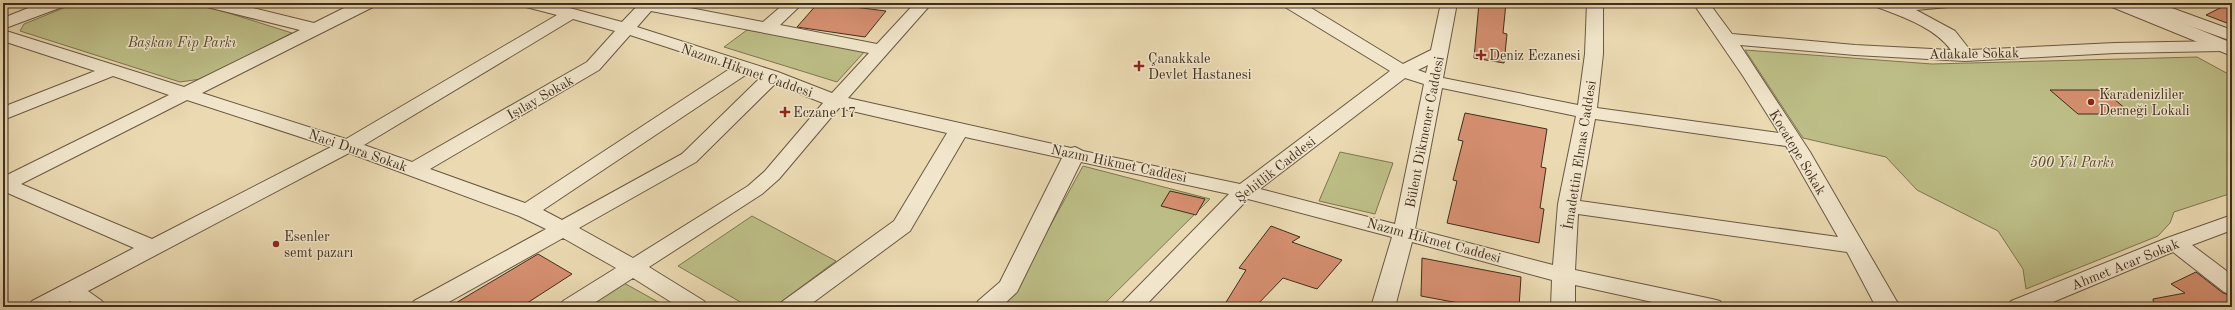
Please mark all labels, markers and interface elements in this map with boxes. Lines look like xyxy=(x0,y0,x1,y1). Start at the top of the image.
park label: Başkan Fip Parkı xyxy=(127,36,237,51)
street label: Nazım Hikmet Caddesi xyxy=(679,42,815,100)
street label: Adakale Sokak xyxy=(1929,46,2019,62)
place label: Deniz Eczanesi xyxy=(1489,49,1581,63)
marker: Deniz Eczanesi xyxy=(1476,50,1486,60)
place label: Çanakkale Devlet Hastanesi xyxy=(1148,52,1252,82)
street label: Bülent Dikmener Caddesi xyxy=(1403,55,1447,209)
marker: Çanakkale Devlet Hastanesi xyxy=(1133,60,1145,72)
street label: Işılay Sokak xyxy=(505,73,576,123)
street label: İmadettin Elmas Caddesi xyxy=(1558,79,1599,231)
place label: Karadenizliler Derneği Lokali xyxy=(2099,88,2190,118)
marker: Karadenizliler Derneği Lokali xyxy=(2086,97,2096,107)
place label: Eczane 17 xyxy=(793,106,856,120)
marker: Eczane 17 xyxy=(780,107,790,117)
street label: Kocatepe Sokak xyxy=(1766,108,1828,198)
street label: Naci Dura Sokak xyxy=(306,127,409,174)
street label: Şehitlik Caddesi xyxy=(1233,134,1318,205)
street label: Nazım Hikmet Caddesi xyxy=(1050,143,1188,185)
park label: 500 Yıl Parkı xyxy=(2030,155,2115,170)
street label: Nazım Hikmet Caddesi xyxy=(1365,216,1503,266)
place label: Esenler semt pazarı xyxy=(284,230,353,260)
street label: Ahmet Acar Sokak xyxy=(2069,237,2181,293)
marker: Esenler semt pazarı xyxy=(271,239,281,249)

